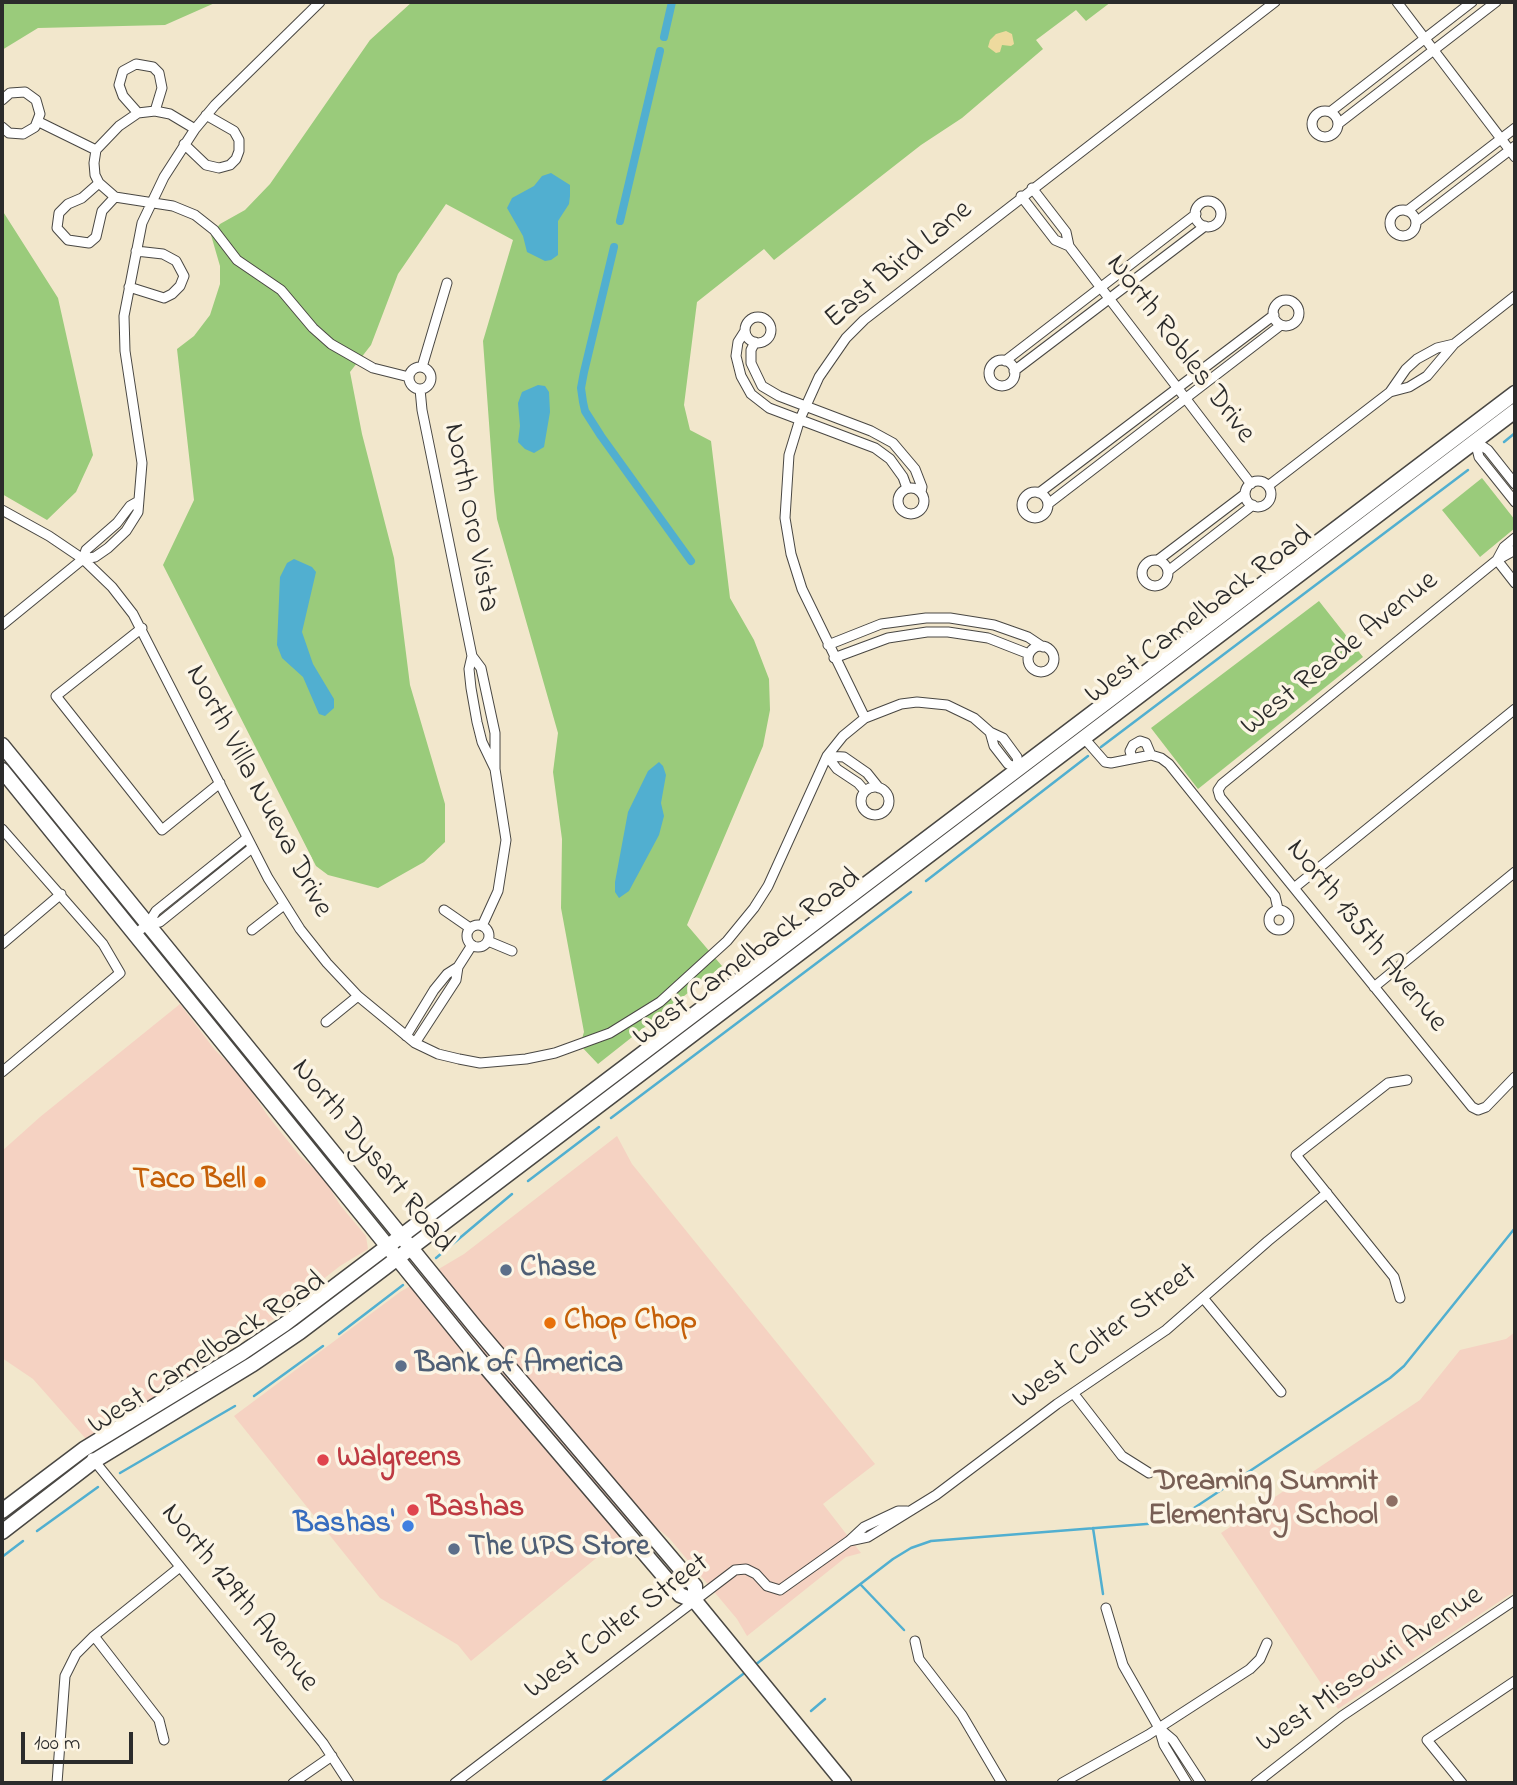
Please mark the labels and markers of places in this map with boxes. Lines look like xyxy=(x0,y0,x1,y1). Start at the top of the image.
place label: Taco Bell xyxy=(132,1164,246,1200)
marker: Taco Bell xyxy=(252,1174,268,1190)
place label: Chase xyxy=(520,1252,596,1288)
marker: Chase xyxy=(498,1262,514,1278)
place label: Chop Chop xyxy=(564,1305,697,1341)
marker: Chop Chop xyxy=(542,1315,558,1331)
place label: Bank of America xyxy=(415,1348,623,1384)
marker: Bank of America xyxy=(393,1358,409,1374)
place label: Walgreens xyxy=(337,1442,461,1478)
marker: Walgreens xyxy=(315,1452,331,1468)
place label: Dreaming Summit Elementary School xyxy=(1148,1466,1378,1536)
place label: Bashas xyxy=(427,1492,524,1528)
marker: Dreaming Summit Elementary School xyxy=(1384,1493,1400,1509)
marker: Bashas xyxy=(405,1502,421,1518)
place label: Bashas' xyxy=(294,1508,394,1544)
marker: Bashas' xyxy=(400,1518,416,1534)
place label: The UPS Store xyxy=(468,1531,649,1567)
marker: The UPS Store xyxy=(446,1541,462,1557)

